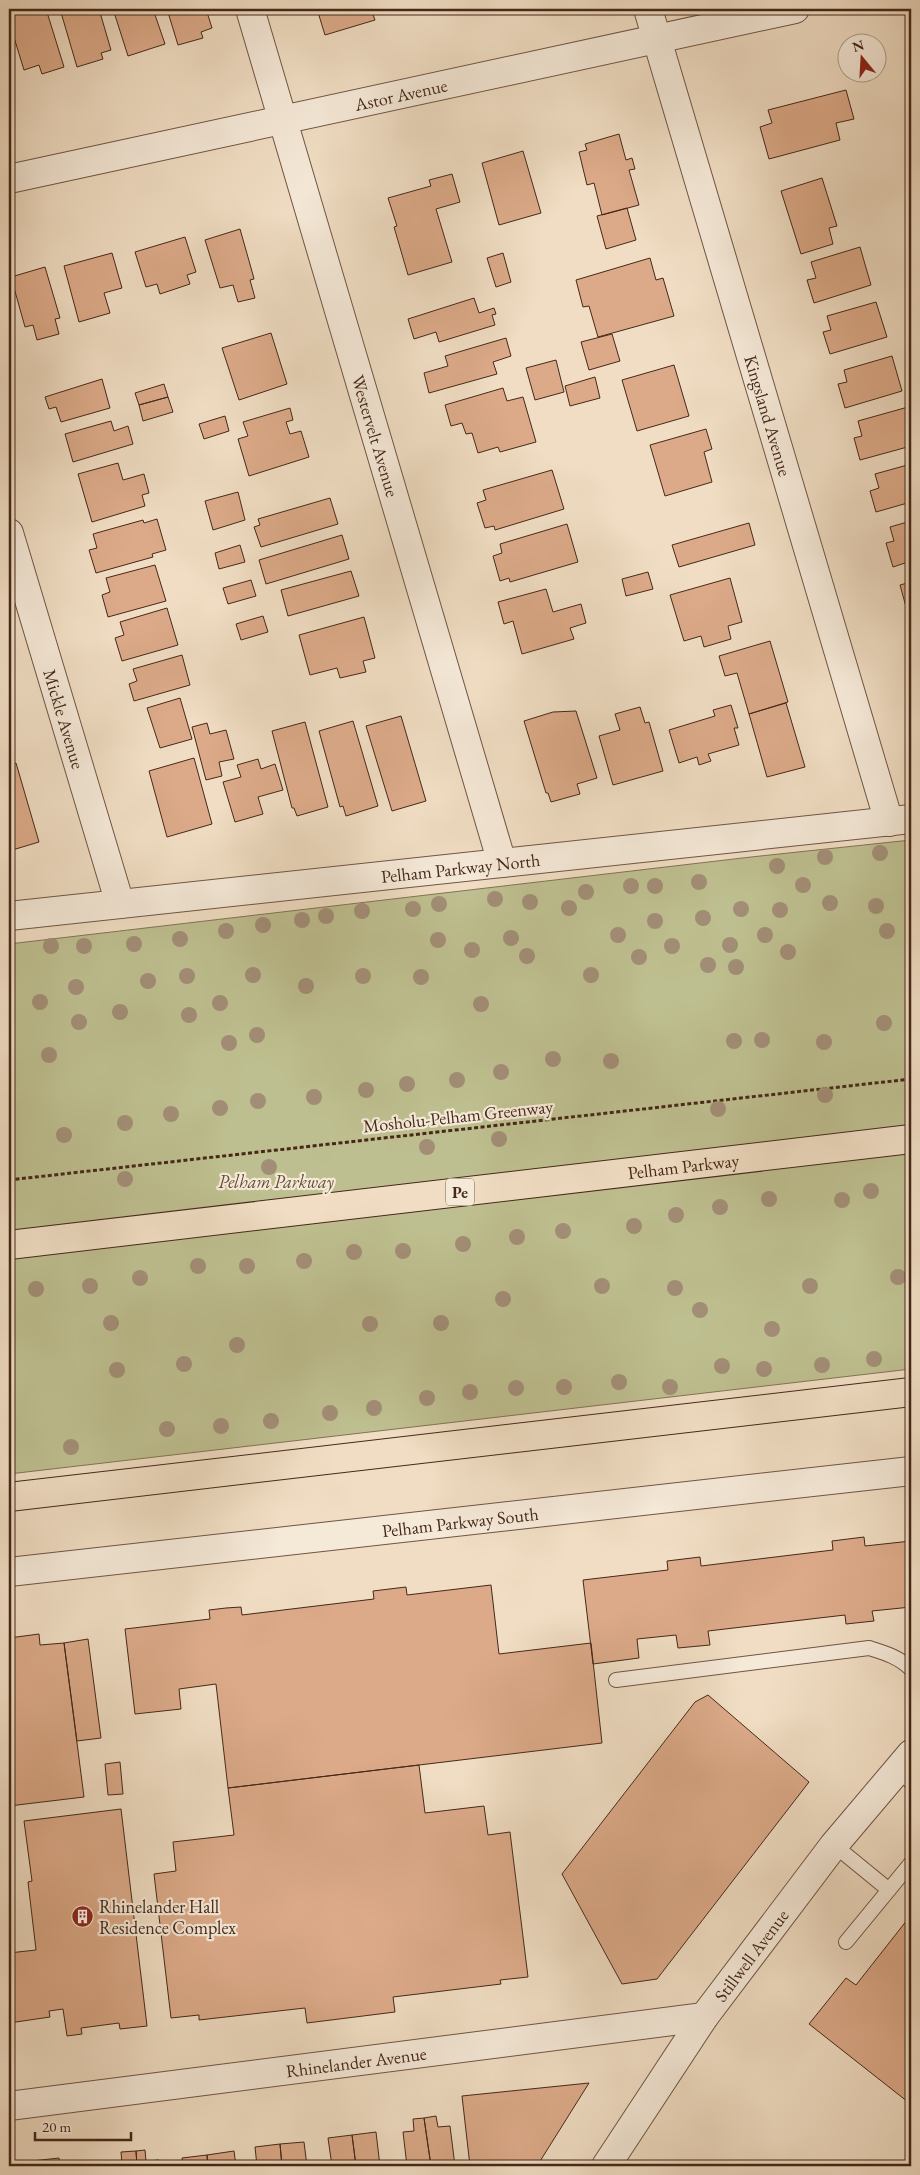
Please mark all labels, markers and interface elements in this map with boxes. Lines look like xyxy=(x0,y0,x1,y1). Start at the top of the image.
north arrow xyxy=(838,32,888,82)
text: N xyxy=(850,35,867,56)
street label: Astor Avenue xyxy=(351,73,449,116)
street label: Kingsland Avenue xyxy=(740,352,797,479)
street label: Westervelt Avenue xyxy=(347,372,405,500)
street label: Mickle Avenue xyxy=(39,666,90,772)
street label: Pelham Parkway North xyxy=(380,847,541,887)
street label: Mosholu-Pelham Greenway xyxy=(362,1095,554,1137)
street label: Pelham Parkway xyxy=(626,1148,741,1184)
park label: Pelham Parkway xyxy=(218,1170,335,1194)
road number: Pe xyxy=(446,1178,474,1206)
street label: Pelham Parkway South xyxy=(381,1501,540,1542)
place label: Rhinelander Hall Residence Complex xyxy=(99,1895,236,1939)
building icon: Rhinelander Hall Residence Complex xyxy=(71,1904,95,1928)
street label: Stillwell Avenue xyxy=(708,1904,793,2006)
street label: Rhinelander Avenue xyxy=(284,2041,428,2082)
scale bar xyxy=(35,2110,131,2142)
text: 20 m xyxy=(42,2117,71,2136)

